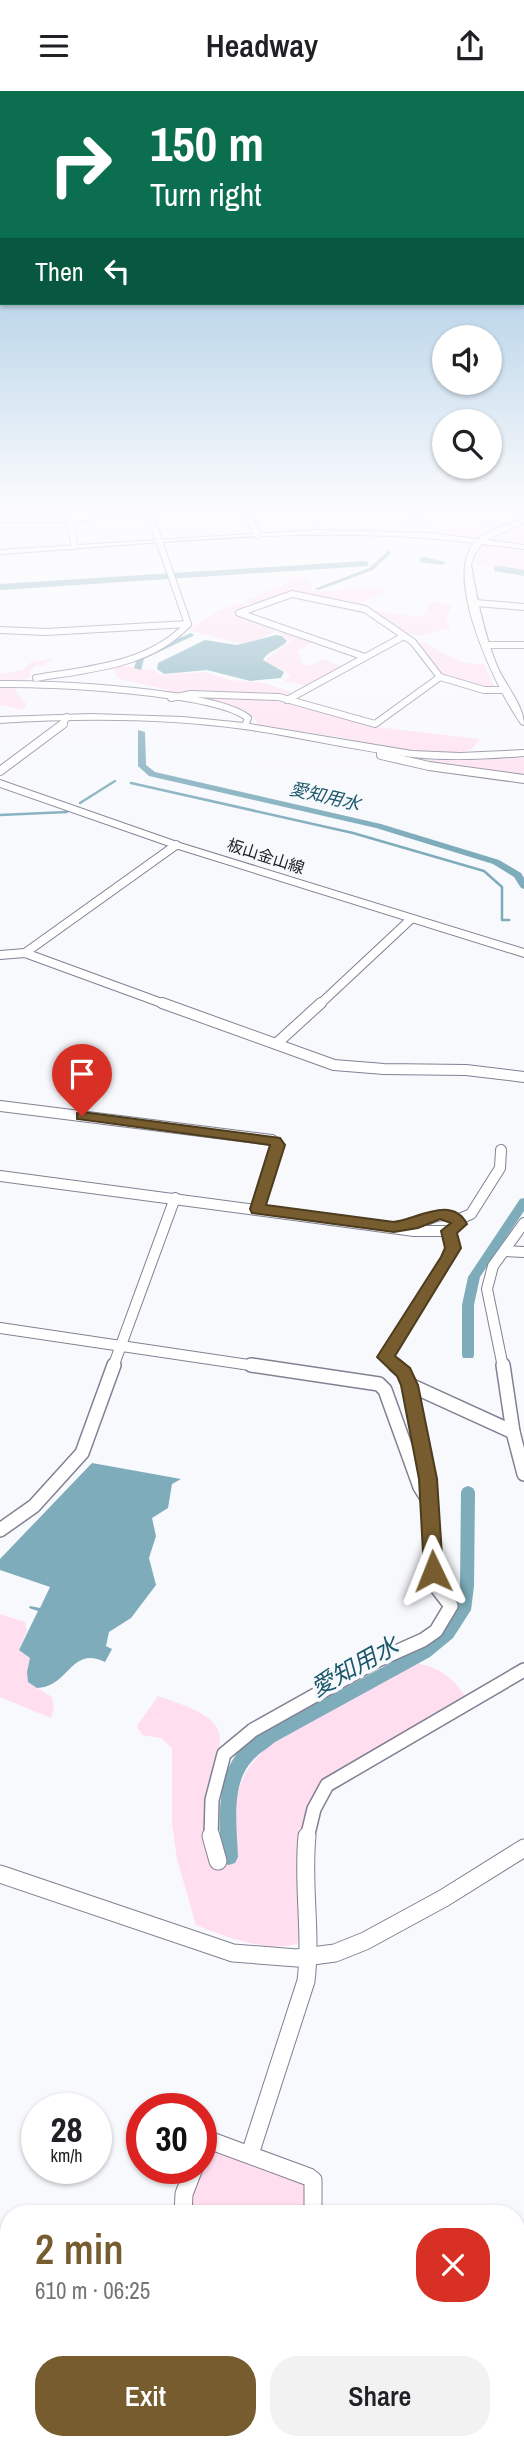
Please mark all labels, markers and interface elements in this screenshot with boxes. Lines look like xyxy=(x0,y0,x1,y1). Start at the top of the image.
text: Headway xyxy=(206,24,318,67)
icon: menu xyxy=(35,27,73,65)
icon: share xyxy=(451,27,489,65)
text: 150 m xyxy=(150,110,264,176)
icon: right xyxy=(35,119,126,210)
text: Turn right xyxy=(150,173,262,216)
icon: left xyxy=(98,252,136,290)
text: Then xyxy=(35,254,84,289)
map controls xyxy=(432,325,502,479)
button: sound xyxy=(432,325,502,395)
button: search xyxy=(432,409,502,479)
water label: 愛知用水 xyxy=(287,776,365,817)
street label: 板山金山線 xyxy=(225,833,307,879)
pin xyxy=(52,1044,112,1116)
icon: arrive xyxy=(63,1055,101,1093)
position arrow xyxy=(396,1534,470,1608)
water label: 愛知用水 xyxy=(304,1627,406,1703)
speed limit sign: 30 xyxy=(126,2093,217,2184)
text: 28 xyxy=(51,2106,82,2153)
text: km/h xyxy=(51,2143,83,2168)
text: 2 min xyxy=(35,2221,124,2277)
button: close xyxy=(416,2228,490,2302)
text: 610 m · 06:25 xyxy=(35,2275,150,2306)
button: Exit xyxy=(35,2356,256,2436)
button: Share xyxy=(270,2356,490,2436)

